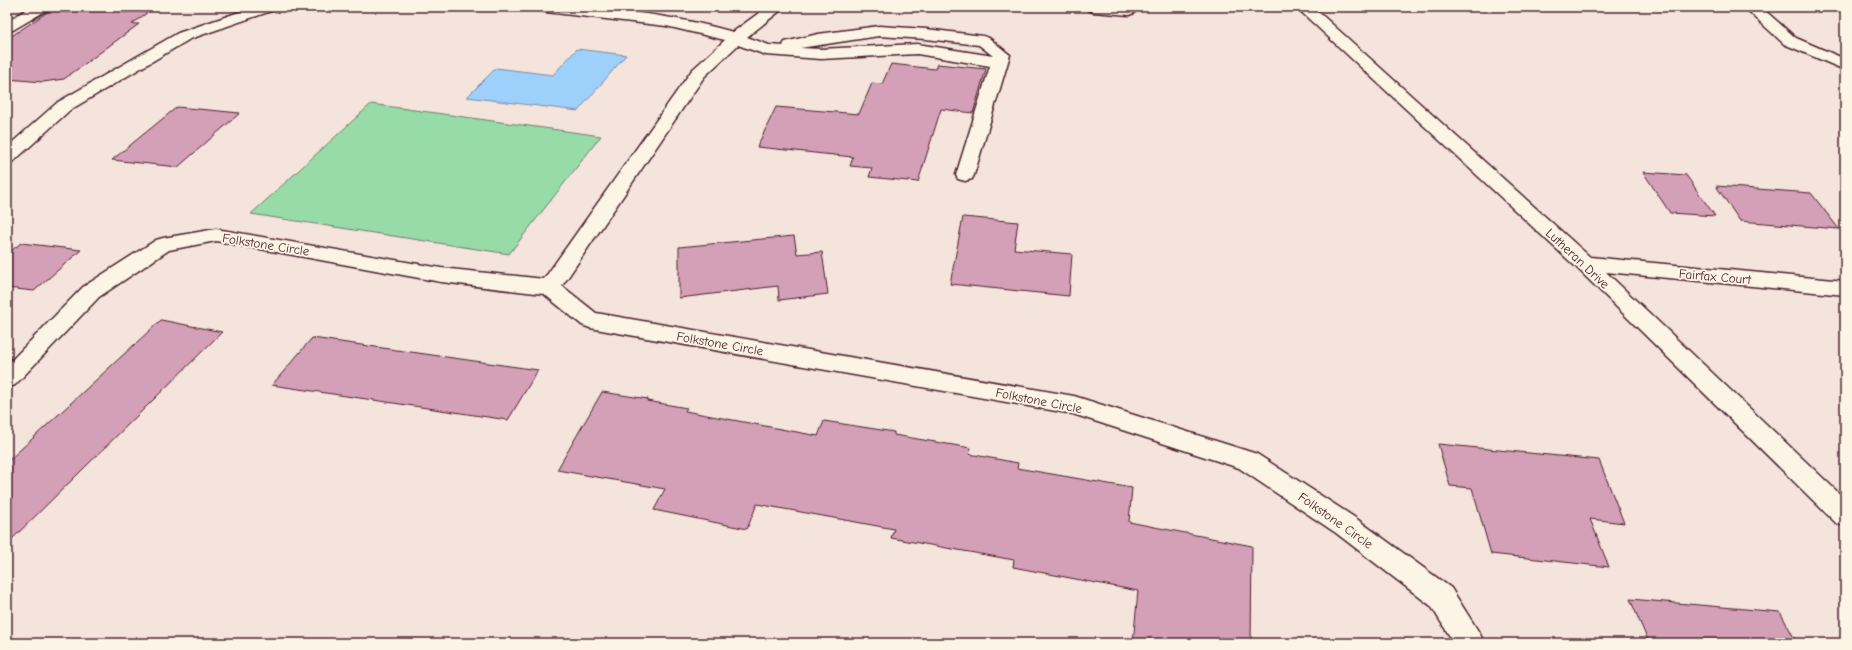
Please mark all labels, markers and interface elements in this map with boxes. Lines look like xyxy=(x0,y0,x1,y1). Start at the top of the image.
street label: Lutheran Drive xyxy=(1543,225,1613,292)
street label: Folkstone Circle xyxy=(221,230,311,259)
street label: Fairfax Court xyxy=(1678,266,1753,287)
street label: Folkstone Circle xyxy=(675,328,765,359)
street label: Folkstone Circle xyxy=(994,385,1084,416)
street label: Folkstone Circle xyxy=(1295,489,1376,552)

